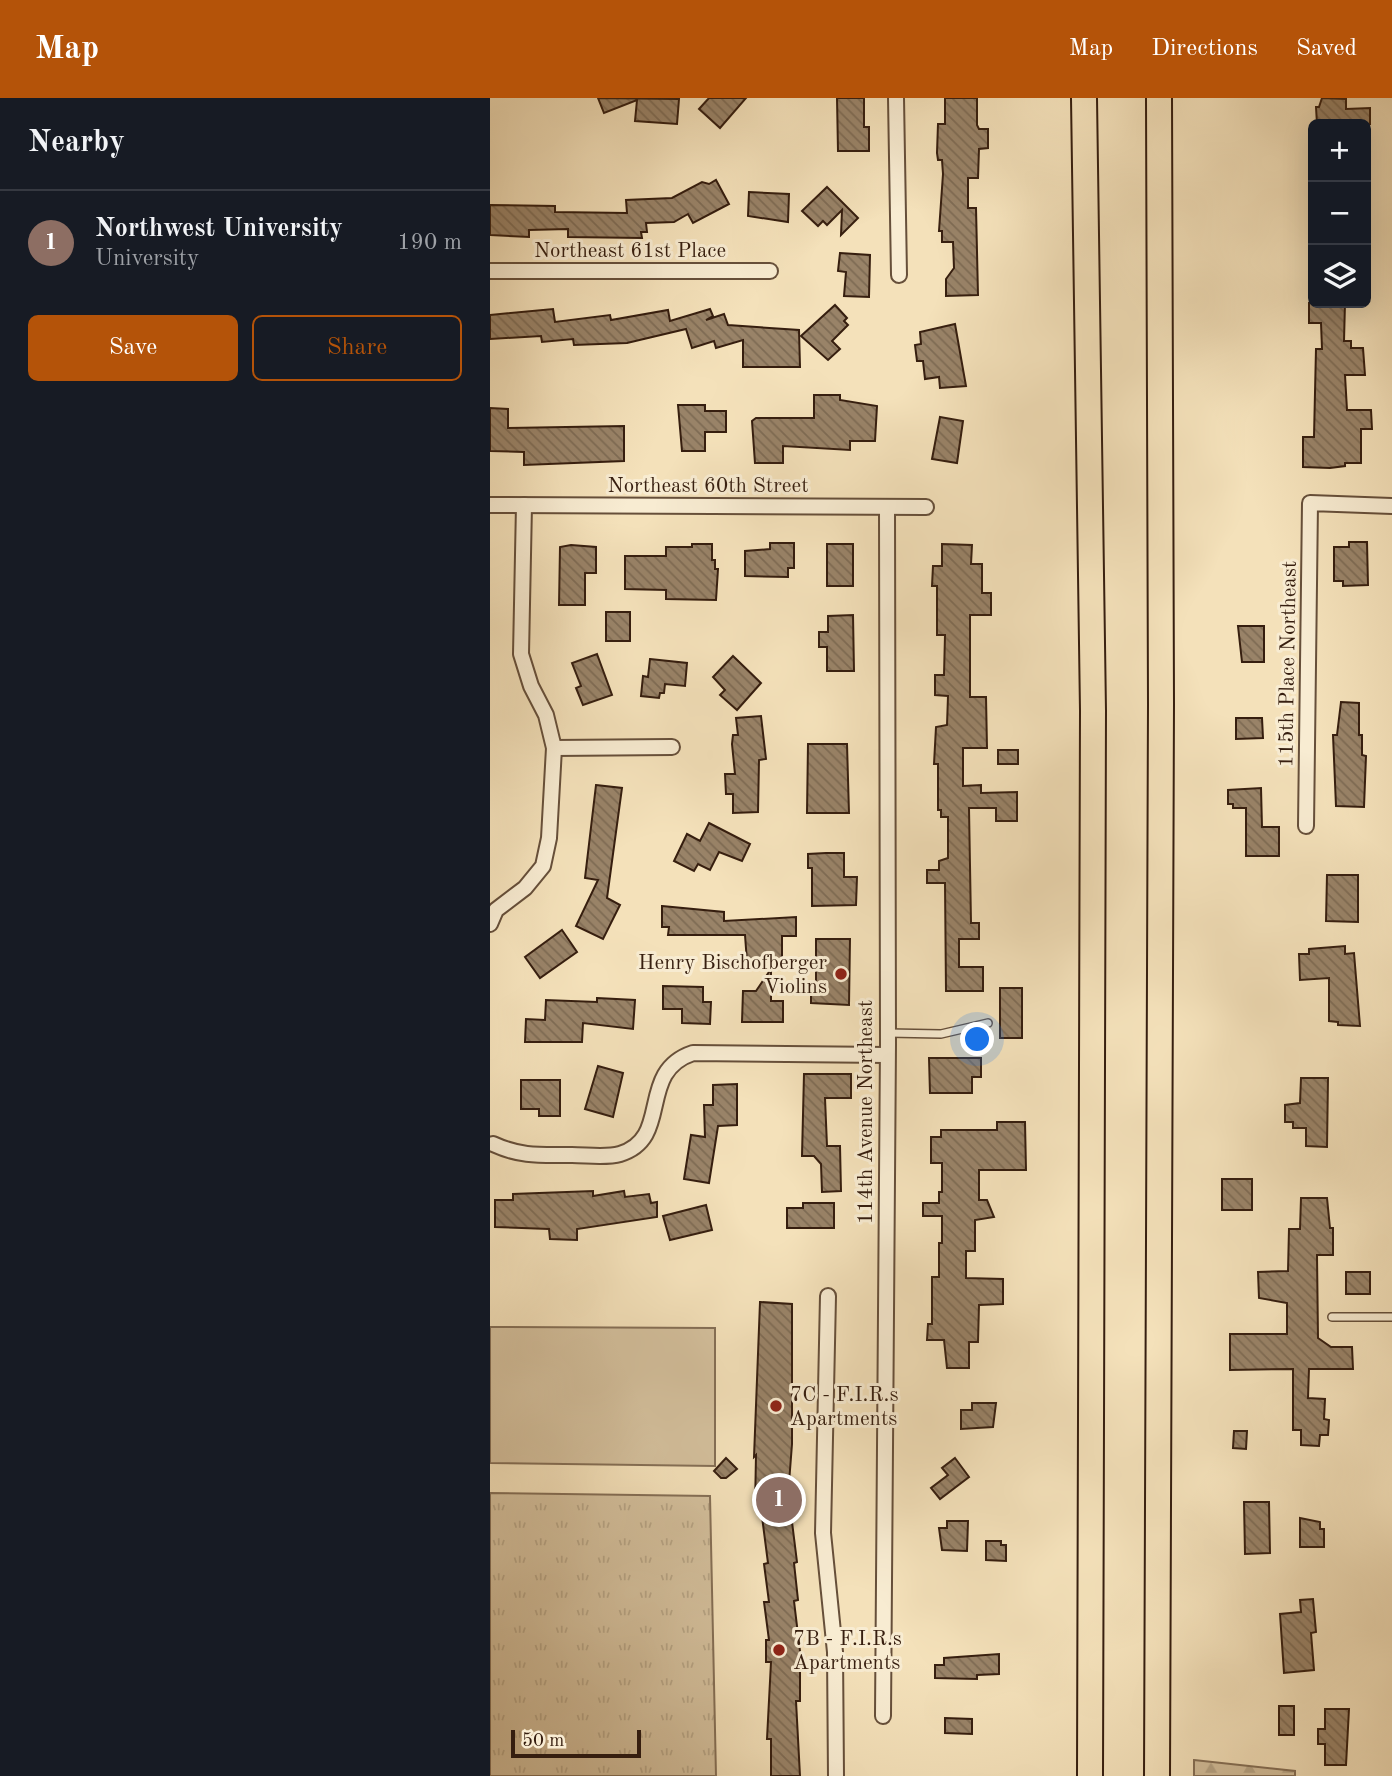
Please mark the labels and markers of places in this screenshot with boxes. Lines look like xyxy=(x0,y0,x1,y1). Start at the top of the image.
place label: Henry Bischofberger Violins xyxy=(638,953,827,998)
marker: Henry Bischofberger Violins xyxy=(833,966,849,982)
place label: 7C - F.I.R.s Apartments xyxy=(790,1385,899,1430)
marker: 7C - F.I.R.s Apartments xyxy=(768,1398,784,1414)
pin: 1 xyxy=(756,1474,802,1526)
place label: 7B - F.I.R.s Apartments xyxy=(793,1629,902,1674)
marker: 7B - F.I.R.s Apartments xyxy=(771,1642,787,1658)

